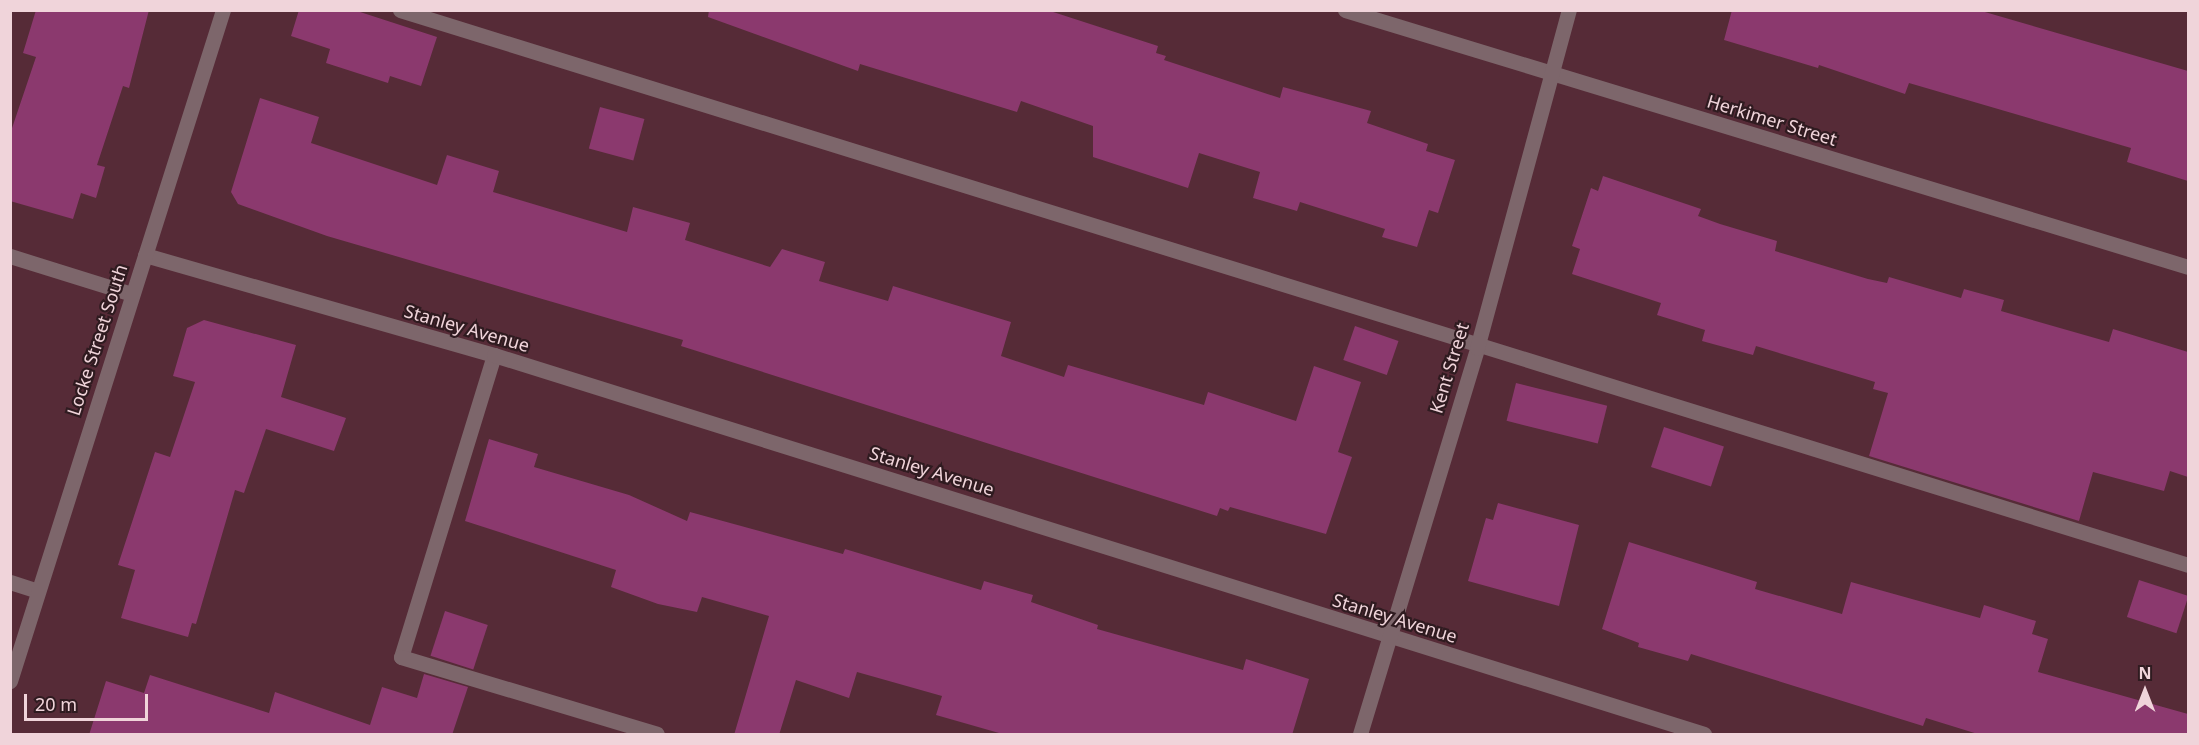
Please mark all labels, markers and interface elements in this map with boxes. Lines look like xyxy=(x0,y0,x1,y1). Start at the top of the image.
street label: Herkimer Street xyxy=(1705,90,1839,150)
street label: Locke Street South xyxy=(62,262,132,418)
street label: Stanley Avenue xyxy=(402,300,532,356)
street label: Kent Street xyxy=(1425,320,1473,416)
street label: Stanley Avenue xyxy=(867,442,997,500)
street label: Stanley Avenue xyxy=(1330,589,1460,647)
north arrow xyxy=(2115,661,2175,721)
text: N xyxy=(2138,662,2152,684)
scale bar xyxy=(27,682,152,720)
text: 20 m xyxy=(35,692,77,716)

